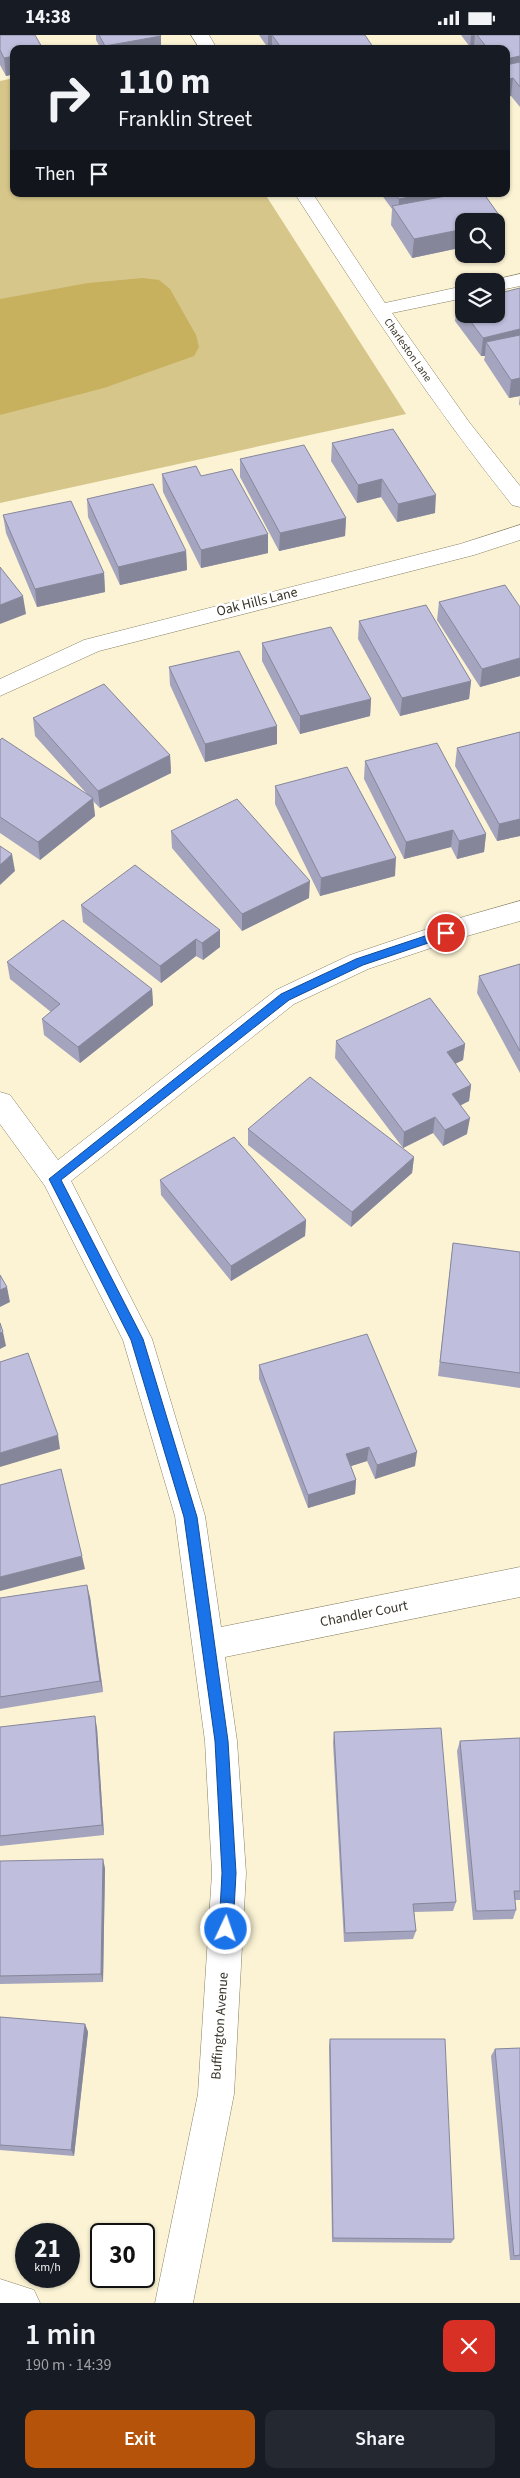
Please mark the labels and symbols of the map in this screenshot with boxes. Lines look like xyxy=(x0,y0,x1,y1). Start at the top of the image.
street label: Charleston Lane xyxy=(381,315,436,385)
street label: Oak Hills Lane xyxy=(214,582,300,622)
pin xyxy=(425,912,467,954)
street label: Chandler Court xyxy=(318,1596,410,1632)
position arrow xyxy=(199,1902,251,1954)
street label: Buffington Avenue xyxy=(206,1971,234,2080)
speed limit sign: 30 xyxy=(90,2223,155,2288)

